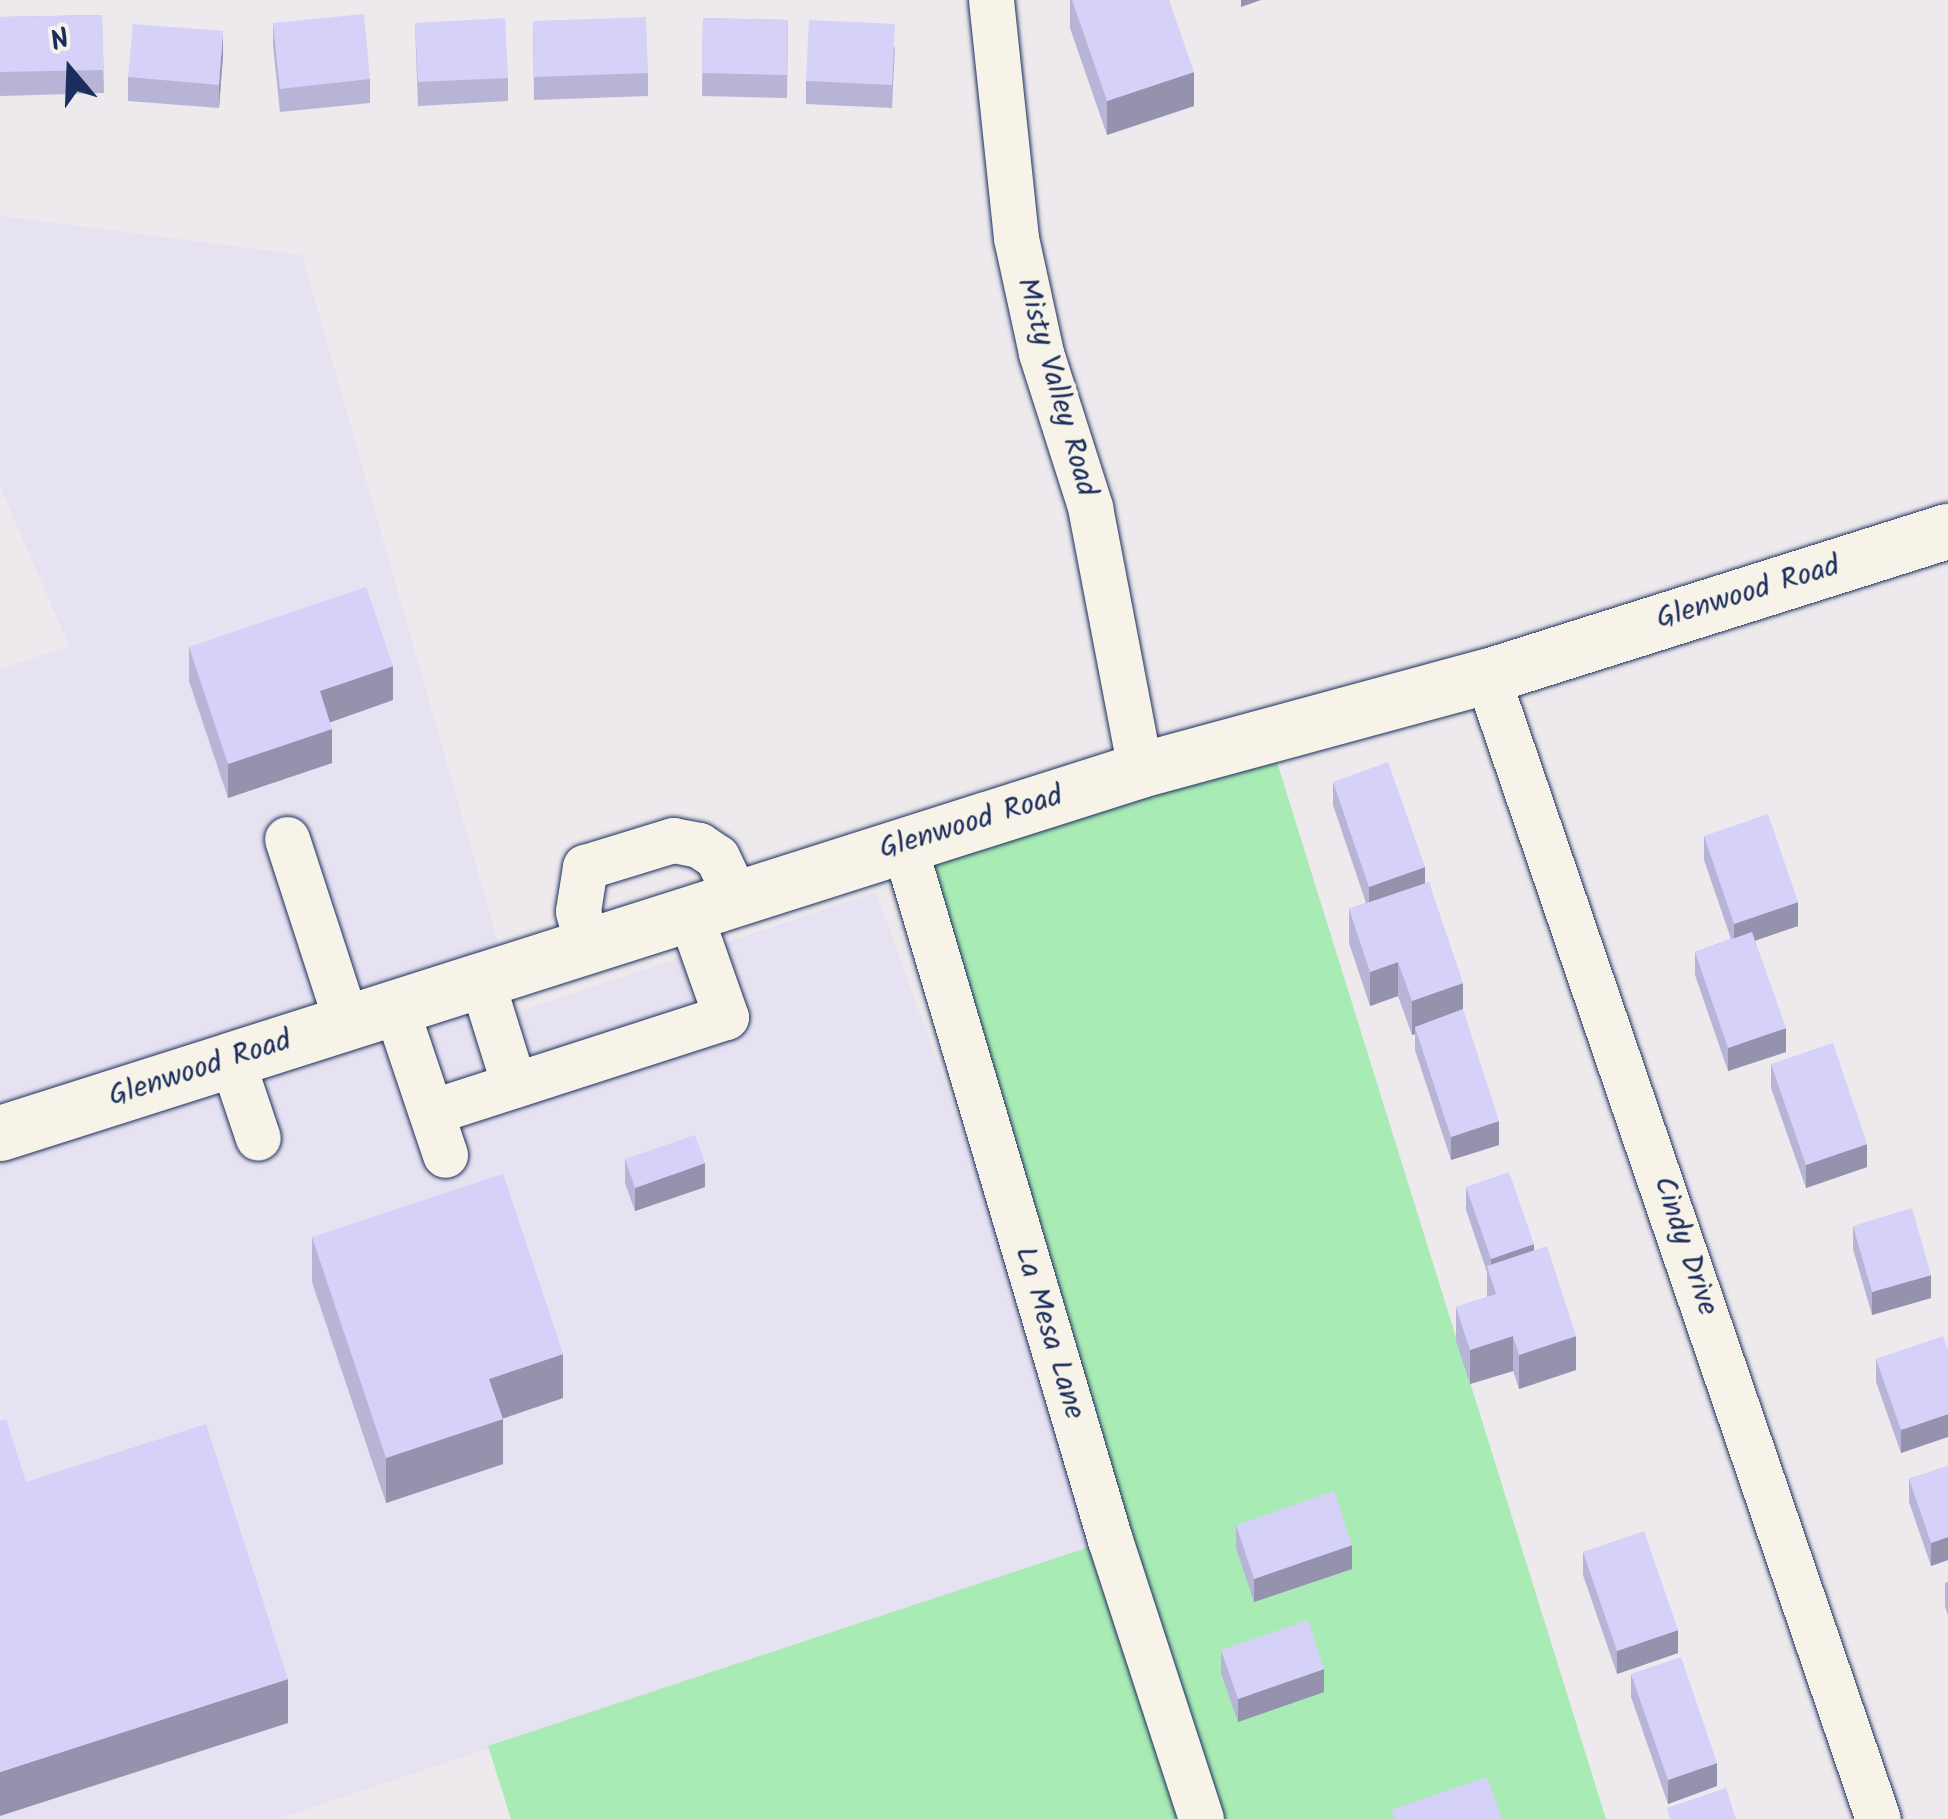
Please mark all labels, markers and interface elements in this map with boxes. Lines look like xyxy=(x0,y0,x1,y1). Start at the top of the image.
text: N xyxy=(44,17,76,65)
north arrow xyxy=(20,20,120,120)
street label: Misty Valley Road xyxy=(1008,274,1104,500)
street label: Glenwood Road xyxy=(1652,548,1844,638)
street label: Glenwood Road xyxy=(875,778,1067,868)
street label: Glenwood Road xyxy=(104,1023,296,1115)
street label: Cindy Drive xyxy=(1644,1172,1726,1320)
street label: La Mesa Lane xyxy=(1006,1242,1092,1424)

